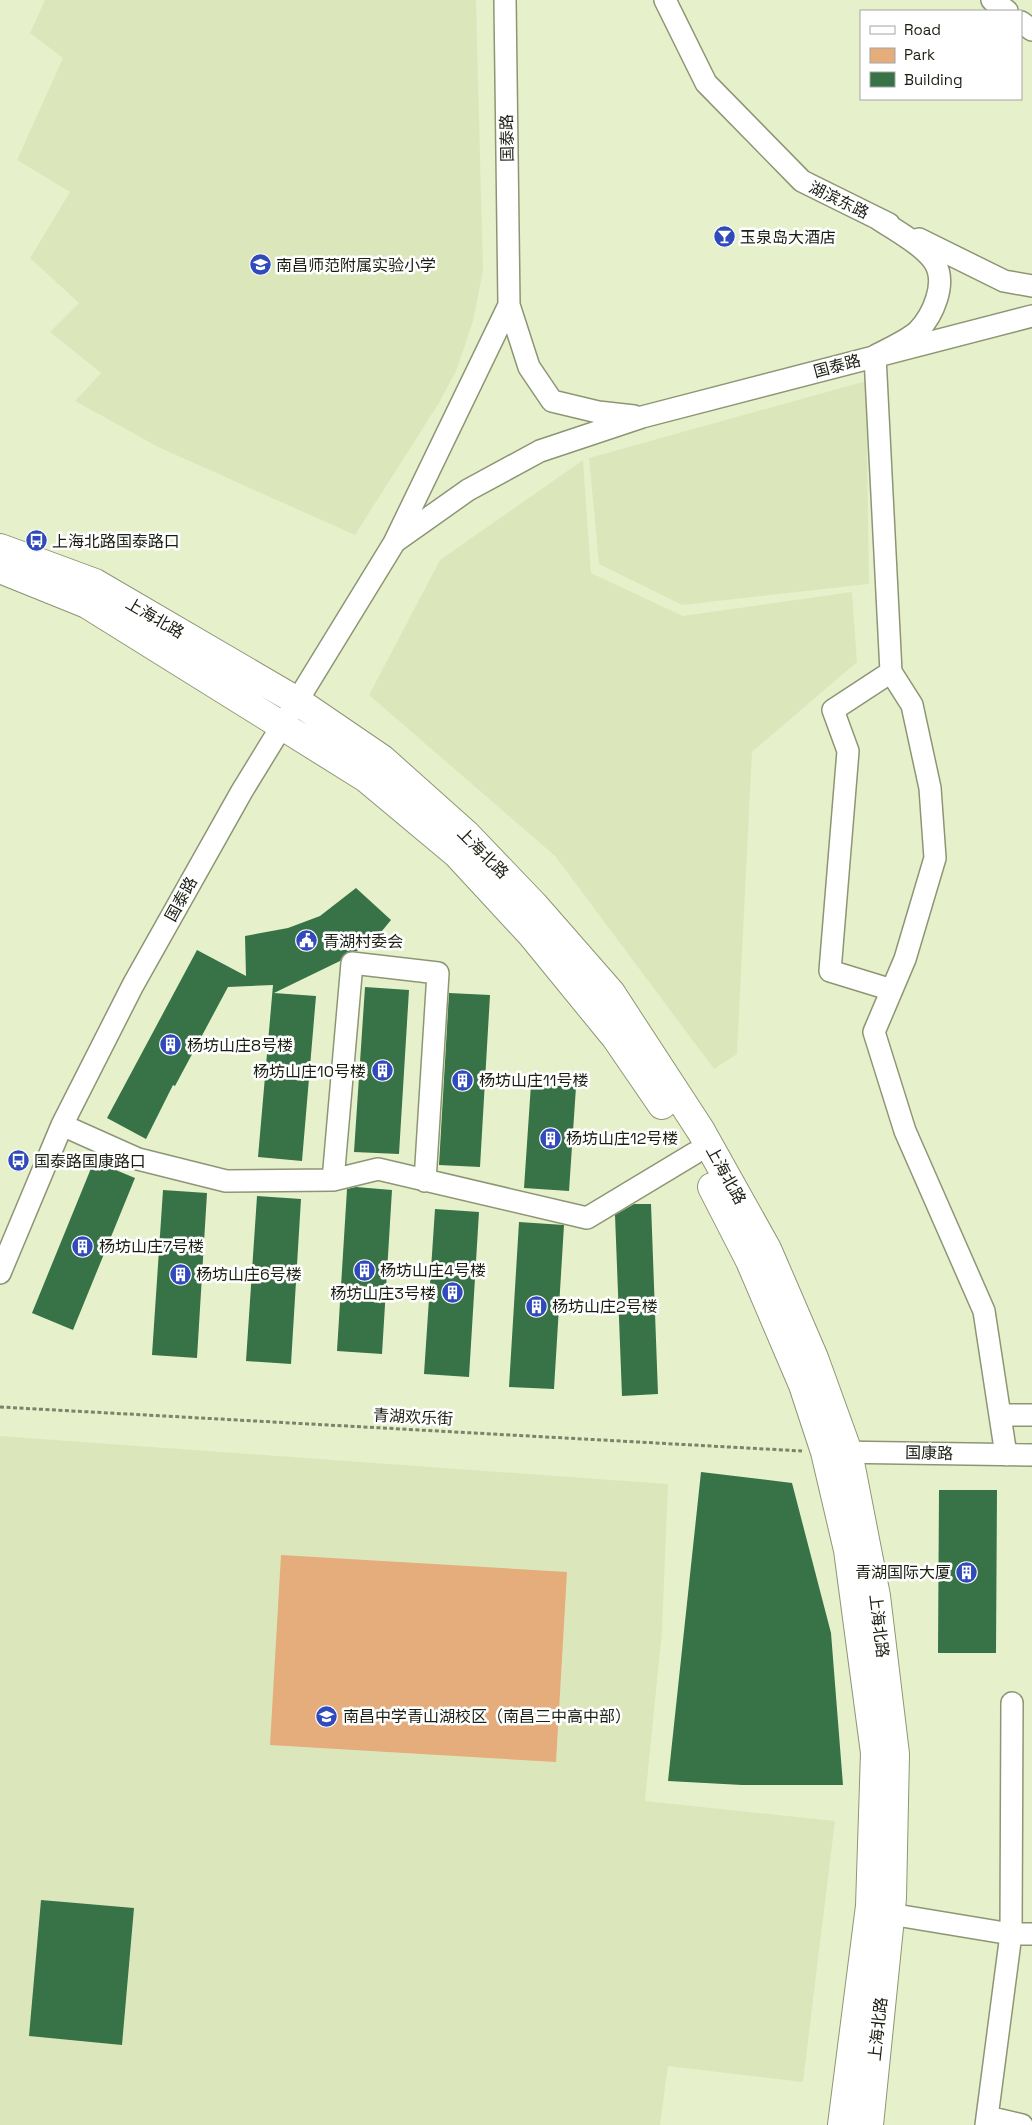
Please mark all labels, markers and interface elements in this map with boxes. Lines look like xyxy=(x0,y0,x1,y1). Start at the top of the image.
legend xyxy=(860,10,1022,100)
text: Road xyxy=(904,20,941,39)
text: Park xyxy=(904,45,935,64)
text: Building xyxy=(904,70,963,89)
street label: 国泰路 xyxy=(496,114,518,162)
street label: 湖滨东路 xyxy=(806,177,872,223)
bar icon: 玉泉岛大酒店 xyxy=(712,225,736,249)
place label: 玉泉岛大酒店 xyxy=(740,227,836,248)
school or university icon: 南昌师范附属实验小学 xyxy=(248,253,272,277)
place label: 南昌师范附属实验小学 xyxy=(276,255,436,276)
street label: 国泰路 xyxy=(811,350,863,382)
bus stop icon: 上海北路国泰路口 xyxy=(24,529,48,553)
place label: 上海北路国泰路口 xyxy=(52,531,180,552)
street label: 上海北路 xyxy=(122,593,188,643)
street label: 上海北路 xyxy=(453,823,513,883)
street label: 国泰路 xyxy=(160,873,202,925)
public building icon: 青湖村委会 xyxy=(295,929,319,953)
place label: 青湖村委会 xyxy=(323,931,403,952)
building icon: 杨坊山庄8号楼 xyxy=(159,1033,183,1057)
place label: 杨坊山庄8号楼 xyxy=(187,1035,293,1056)
building icon: 杨坊山庄10号楼 xyxy=(370,1059,394,1083)
place label: 杨坊山庄10号楼 xyxy=(253,1061,366,1082)
building icon: 杨坊山庄11号楼 xyxy=(451,1068,475,1092)
place label: 杨坊山庄11号楼 xyxy=(479,1070,588,1091)
building icon: 杨坊山庄12号楼 xyxy=(538,1126,562,1150)
place label: 杨坊山庄12号楼 xyxy=(566,1128,678,1149)
street label: 上海北路 xyxy=(701,1142,751,1208)
bus stop icon: 国泰路国康路口 xyxy=(6,1149,30,1173)
place label: 国泰路国康路口 xyxy=(34,1151,146,1172)
building icon: 杨坊山庄7号楼 xyxy=(71,1234,95,1258)
place label: 杨坊山庄7号楼 xyxy=(99,1236,204,1257)
building icon: 杨坊山庄4号楼 xyxy=(352,1258,376,1282)
place label: 杨坊山庄4号楼 xyxy=(380,1260,486,1281)
building icon: 杨坊山庄6号楼 xyxy=(168,1262,192,1286)
place label: 杨坊山庄6号楼 xyxy=(196,1264,302,1285)
building icon: 杨坊山庄3号楼 xyxy=(440,1281,464,1305)
place label: 杨坊山庄3号楼 xyxy=(330,1283,436,1304)
building icon: 杨坊山庄2号楼 xyxy=(524,1294,548,1318)
place label: 杨坊山庄2号楼 xyxy=(552,1296,658,1317)
street label: 青湖欢乐街 xyxy=(372,1404,454,1430)
street label: 国康路 xyxy=(905,1442,953,1464)
building icon: 青湖国际大厦 xyxy=(955,1560,979,1584)
place label: 青湖国际大厦 xyxy=(855,1562,951,1583)
street label: 上海北路 xyxy=(865,1593,893,1659)
school or university icon: 南昌中学青山湖校区（南昌三中高中部） xyxy=(315,1704,339,1728)
place label: 南昌中学青山湖校区（南昌三中高中部） xyxy=(343,1706,631,1727)
street label: 上海北路 xyxy=(864,1996,892,2062)

